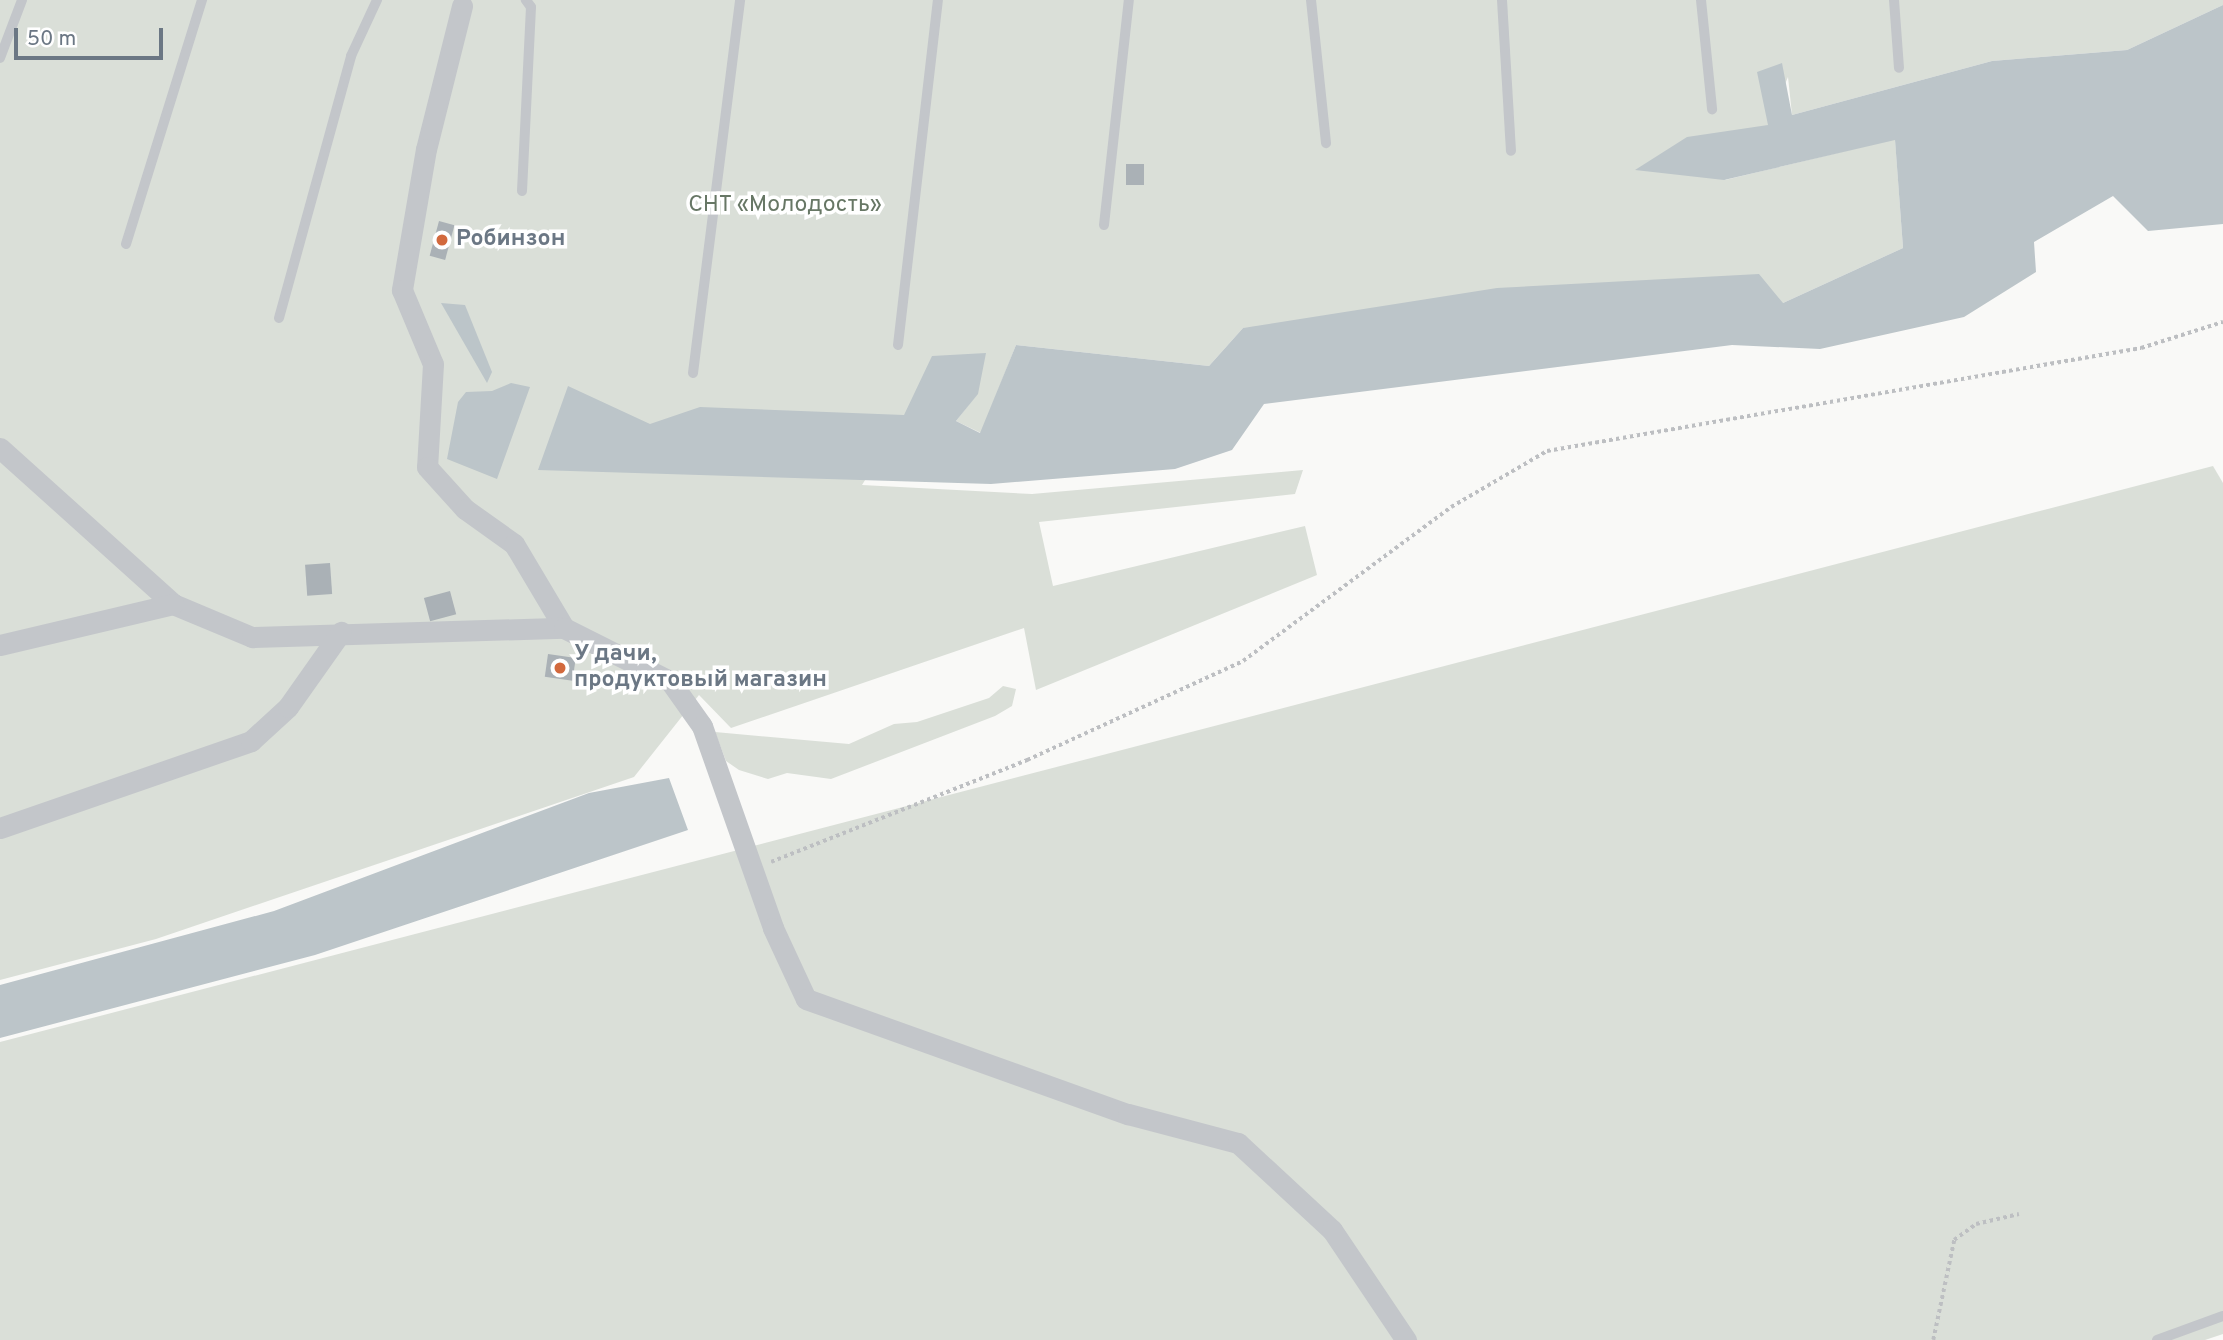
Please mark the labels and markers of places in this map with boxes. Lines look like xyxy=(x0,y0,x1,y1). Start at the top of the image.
place label: Робинзон xyxy=(456,226,565,254)
marker: Робинзон xyxy=(434,232,450,248)
place label: У дачи, продуктовый магазин xyxy=(574,641,827,695)
marker: У дачи, продуктовый магазин xyxy=(552,660,568,676)

